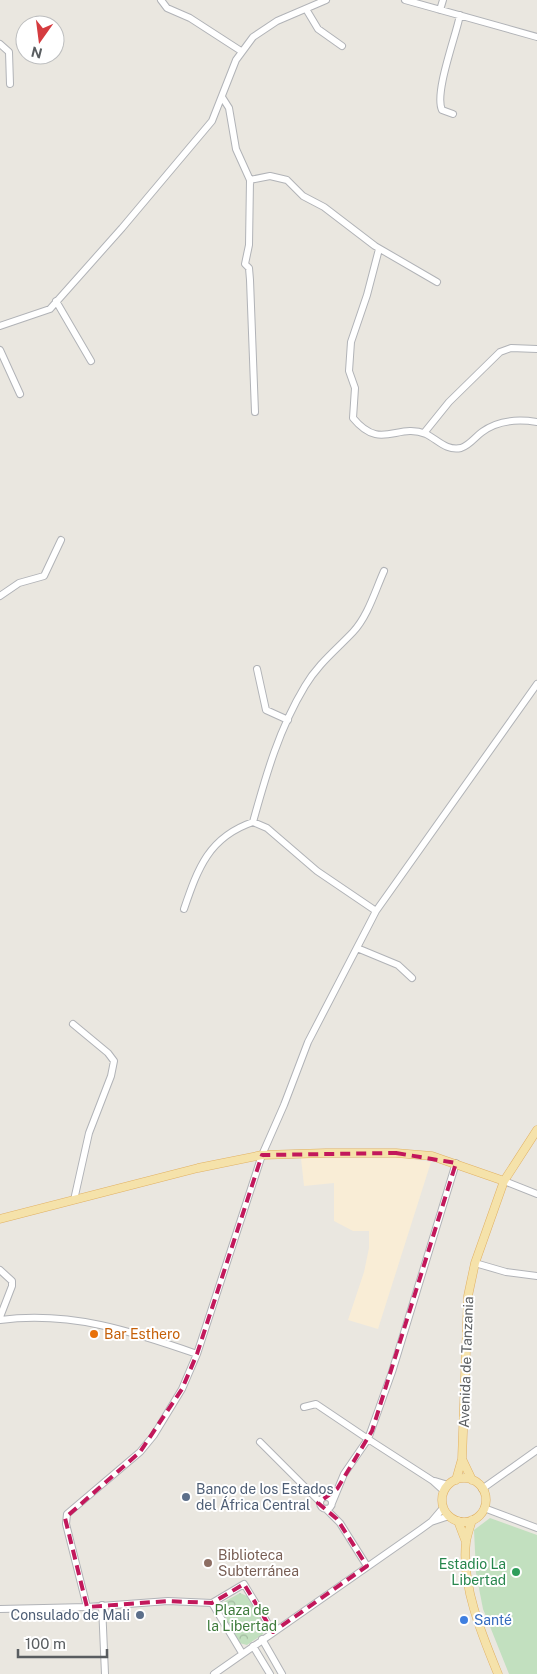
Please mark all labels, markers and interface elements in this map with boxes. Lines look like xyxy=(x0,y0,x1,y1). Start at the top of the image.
north arrow xyxy=(15,15,65,65)
text: N xyxy=(30,44,44,62)
street label: Avenida de Tanzania xyxy=(456,1296,476,1428)
place label: Bar Esthero xyxy=(104,1326,180,1342)
marker: Bar Esthero xyxy=(88,1328,100,1340)
place label: Banco de los Estados del África Central xyxy=(196,1481,334,1513)
marker: Banco de los Estados del África Central xyxy=(180,1491,192,1503)
place label: Biblioteca Subterránea xyxy=(218,1547,299,1579)
place label: Estadio La Libertad xyxy=(439,1556,506,1588)
marker: Biblioteca Subterránea xyxy=(202,1557,214,1569)
marker: Estadio La Libertad xyxy=(510,1566,522,1578)
park label: Plaza de la Libertad xyxy=(207,1602,277,1634)
place label: Consulado de Mali xyxy=(11,1607,130,1623)
marker: Consulado de Mali xyxy=(134,1609,146,1621)
place label: Santé xyxy=(474,1612,512,1628)
marker: Santé xyxy=(458,1614,470,1626)
scale bar xyxy=(18,1626,106,1658)
text: 100 m xyxy=(25,1635,66,1652)

